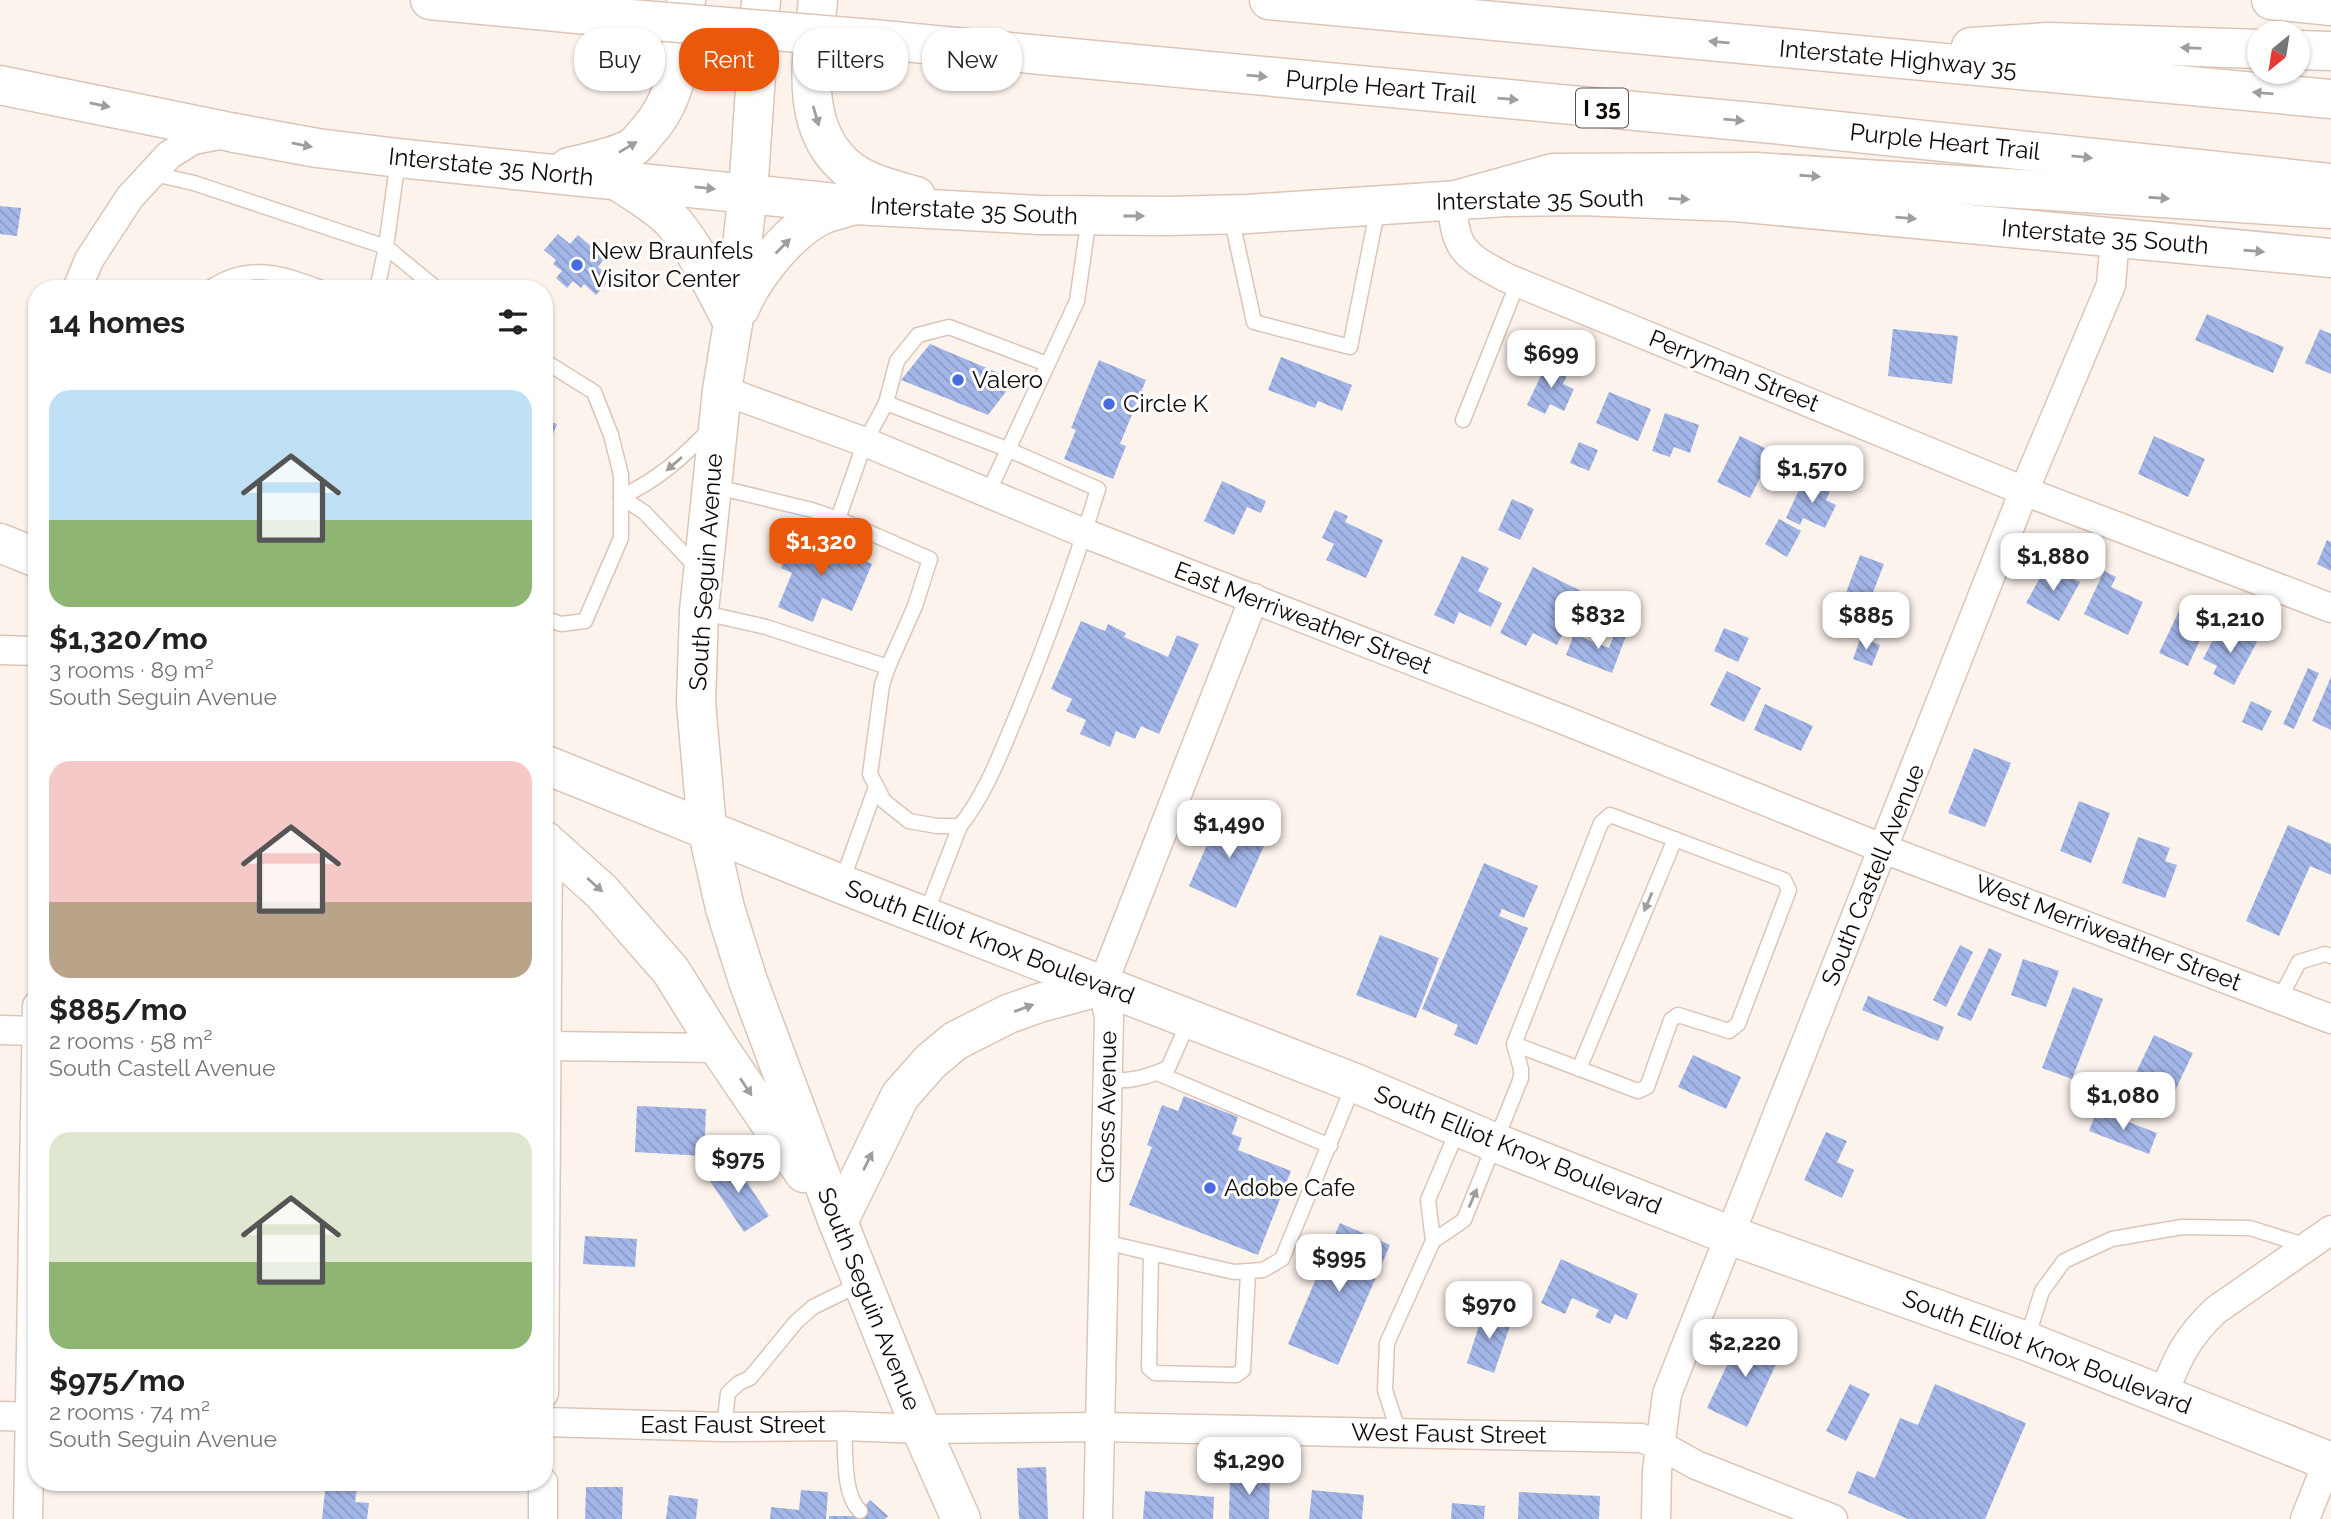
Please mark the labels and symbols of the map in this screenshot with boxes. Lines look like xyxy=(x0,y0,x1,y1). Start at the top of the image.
north arrow xyxy=(2247,21,2310,84)
street label: Interstate Highway 35 xyxy=(1778,34,2018,83)
one-way arrow xyxy=(1708,36,1730,47)
one-way arrow xyxy=(2180,42,2202,54)
street label: Purple Heart Trail xyxy=(1284,64,1478,109)
one-way arrow xyxy=(1246,70,1268,81)
one-way arrow xyxy=(2252,87,2274,98)
road number: I 35 xyxy=(1576,88,1628,128)
one-way arrow xyxy=(1497,94,1519,105)
one-way arrow xyxy=(89,100,111,111)
one-way arrow xyxy=(812,106,822,127)
one-way arrow xyxy=(1724,115,1746,126)
street label: Purple Heart Trail xyxy=(1848,117,2042,166)
one-way arrow xyxy=(291,139,313,150)
street label: Interstate 35 North xyxy=(387,141,595,192)
one-way arrow xyxy=(619,141,638,154)
one-way arrow xyxy=(2072,151,2094,162)
one-way arrow xyxy=(1799,171,1821,182)
one-way arrow xyxy=(695,183,717,194)
street label: Interstate 35 South xyxy=(1436,183,1644,216)
street label: Interstate 35 South xyxy=(869,191,1079,230)
one-way arrow xyxy=(1669,193,1691,204)
one-way arrow xyxy=(2149,193,2171,204)
one-way arrow xyxy=(1123,210,1145,222)
one-way arrow xyxy=(1895,213,1917,224)
street label: Interstate 35 South xyxy=(2000,213,2210,260)
place label: New Braunfels Visitor Center xyxy=(591,236,753,293)
one-way arrow xyxy=(775,238,792,255)
one-way arrow xyxy=(2244,246,2266,257)
marker: New Braunfels Visitor Center xyxy=(569,257,585,273)
street label: Perryman Street xyxy=(1645,323,1823,418)
pin: $699 xyxy=(1510,330,1592,390)
place label: Valero xyxy=(972,365,1043,394)
marker: Valero xyxy=(950,372,966,388)
place label: Circle K xyxy=(1123,389,1209,418)
marker: Circle K xyxy=(1101,396,1117,412)
pin: $1,570 xyxy=(1755,446,1869,505)
street label: South Seguin Avenue xyxy=(683,452,728,692)
one-way arrow xyxy=(665,456,683,472)
pin: $1,320 xyxy=(764,518,878,578)
pin: $1,880 xyxy=(1996,534,2110,593)
street label: East Merriweather Street xyxy=(1170,555,1436,680)
pin: $832 xyxy=(1557,592,1639,651)
pin: $885 xyxy=(1825,592,1907,652)
pin: $1,210 xyxy=(2173,596,2287,655)
street label: South Castell Avenue xyxy=(1815,760,1930,990)
pin: $1,490 xyxy=(1172,800,1286,860)
street label: West Merriweather Street xyxy=(1971,868,2246,997)
street label: South Elliot Knox Boulevard xyxy=(842,873,1139,1010)
one-way arrow xyxy=(586,877,603,893)
one-way arrow xyxy=(1643,892,1654,913)
one-way arrow xyxy=(1014,1002,1035,1013)
street label: Gross Avenue xyxy=(1091,1031,1122,1183)
pin: $1,080 xyxy=(2066,1072,2180,1132)
one-way arrow xyxy=(739,1077,752,1096)
street label: South Elliot Knox Boulevard xyxy=(1370,1079,1666,1221)
pin: $975 xyxy=(697,1136,779,1195)
one-way arrow xyxy=(862,1151,874,1171)
place label: Adobe Cafe xyxy=(1224,1173,1355,1202)
marker: Adobe Cafe xyxy=(1202,1180,1218,1196)
street label: South Seguin Avenue xyxy=(811,1183,927,1414)
one-way arrow xyxy=(1468,1188,1479,1209)
pin: $995 xyxy=(1298,1234,1380,1294)
pin: $970 xyxy=(1448,1282,1530,1341)
street label: South Elliot Knox Boulevard xyxy=(1899,1283,2196,1420)
pin: $2,220 xyxy=(1688,1320,1802,1379)
street label: East Faust Street xyxy=(640,1410,826,1439)
street label: West Faust Street xyxy=(1351,1417,1547,1450)
pin: $1,290 xyxy=(1192,1438,1306,1497)

